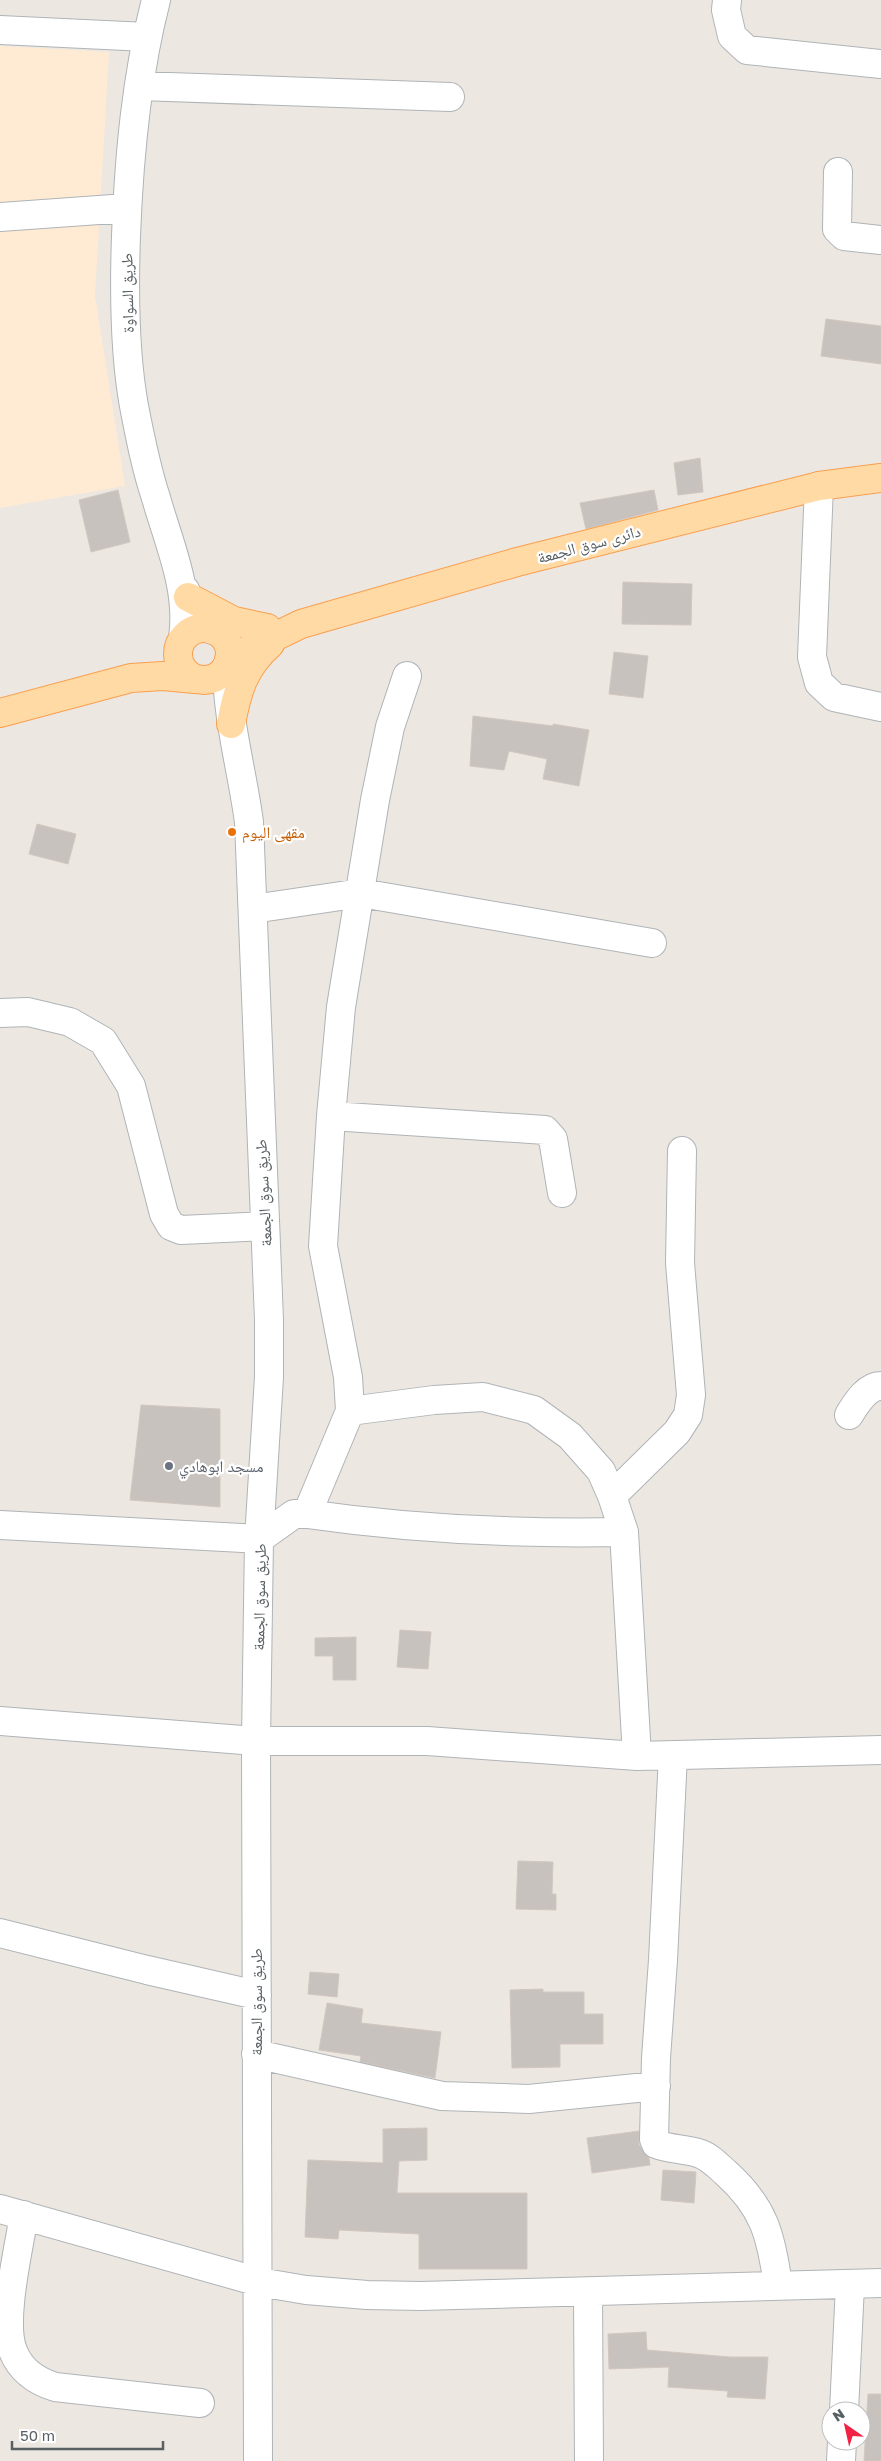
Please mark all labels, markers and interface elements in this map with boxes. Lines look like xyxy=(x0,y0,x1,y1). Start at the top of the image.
street label: طريق السواوة xyxy=(116,253,139,333)
street label: دائرى سوق الجمعة xyxy=(535,521,643,568)
place label: مقهى اليوم xyxy=(242,822,305,843)
marker: مقهى اليوم xyxy=(226,826,238,838)
street label: طريق سوق الجمعة xyxy=(250,1139,277,1247)
place label: مسجد ابوهادي xyxy=(179,1456,264,1479)
marker: مسجد ابوهادي xyxy=(163,1460,175,1472)
street label: طريق سوق الجمعة xyxy=(248,1543,271,1651)
street label: طريق سوق الجمعة xyxy=(246,1948,267,2056)
north arrow xyxy=(821,2401,871,2451)
text: N xyxy=(829,2405,848,2425)
scale bar xyxy=(12,2418,164,2450)
text: 50 m xyxy=(20,2426,55,2444)

